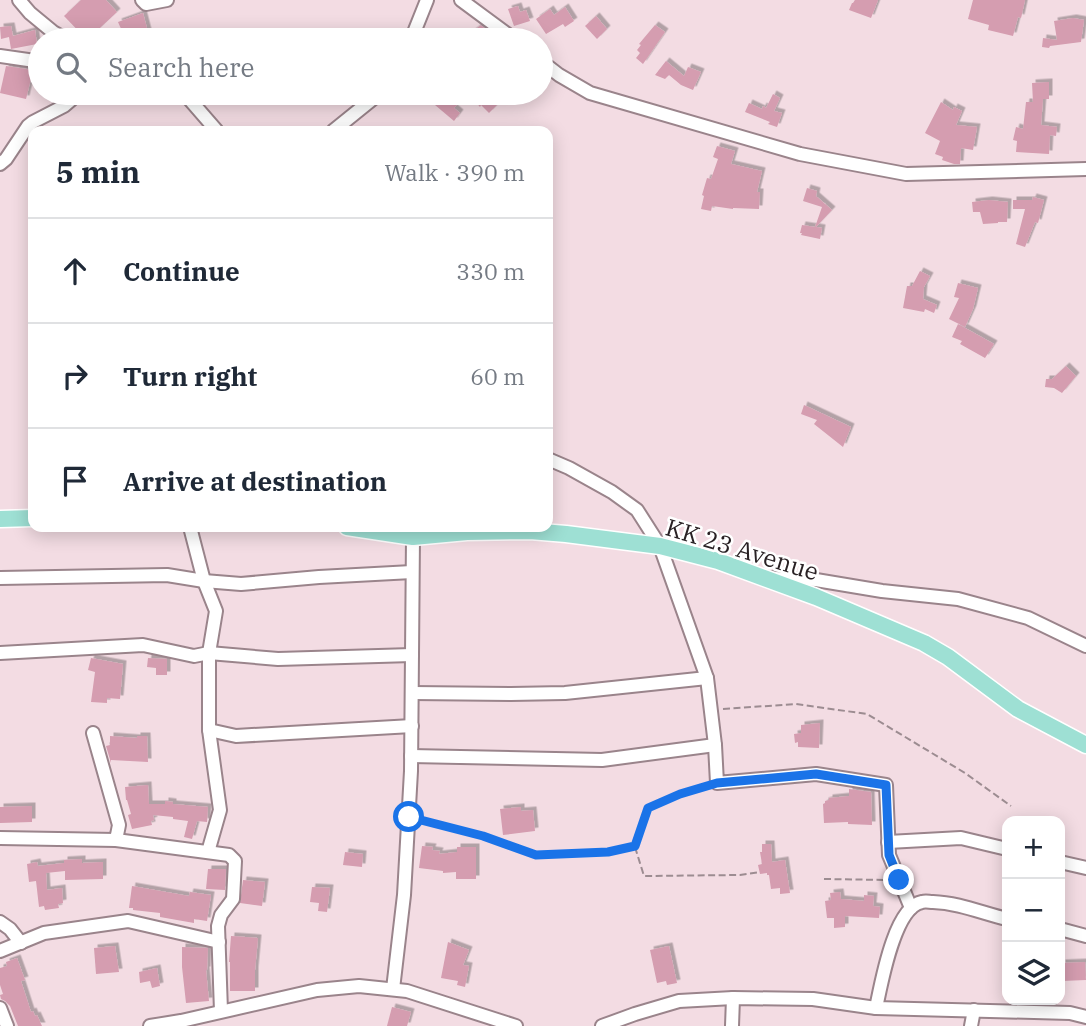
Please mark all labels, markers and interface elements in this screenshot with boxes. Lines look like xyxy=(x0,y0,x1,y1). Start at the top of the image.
search box xyxy=(28,28,553,105)
icon: search xyxy=(52,48,90,86)
text: Search here xyxy=(108,50,254,84)
text: 5 min xyxy=(56,152,140,191)
text: Walk · 390 m xyxy=(384,157,525,187)
icon: ahead xyxy=(56,252,94,290)
text: Continue xyxy=(123,254,240,288)
text: 330 m xyxy=(456,256,525,286)
icon: right xyxy=(56,357,94,395)
text: Turn right xyxy=(123,359,257,393)
text: 60 m xyxy=(470,361,525,391)
icon: arrive xyxy=(56,462,94,500)
text: Arrive at destination xyxy=(123,464,387,498)
street label: KK 23 Avenue xyxy=(662,511,823,587)
route start xyxy=(393,801,424,832)
map controls xyxy=(1002,816,1065,1005)
button: + xyxy=(1002,816,1065,879)
route end xyxy=(883,864,914,895)
button: − xyxy=(1002,879,1065,942)
button: layers xyxy=(1002,942,1065,1005)

